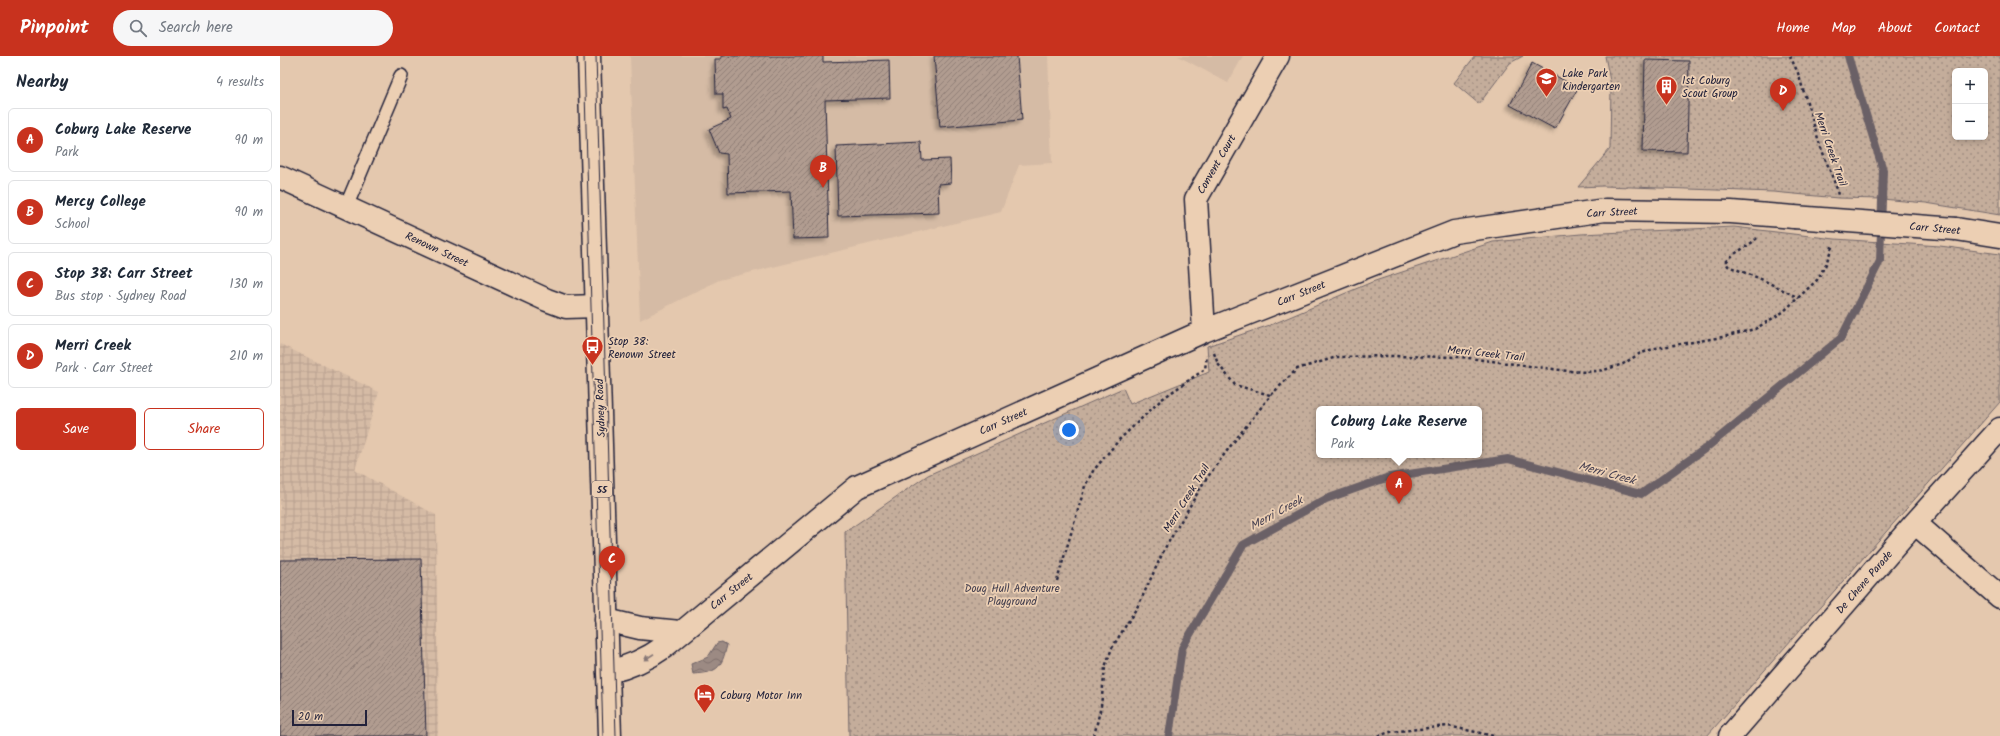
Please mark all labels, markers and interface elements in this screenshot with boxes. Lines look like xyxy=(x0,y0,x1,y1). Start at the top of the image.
search box xyxy=(113,10,393,46)
text: Pinpoint xyxy=(20,13,89,43)
text: Search here xyxy=(159,16,233,40)
icon: search xyxy=(127,17,149,39)
text: Home xyxy=(1776,17,1810,39)
text: Map xyxy=(1832,17,1856,39)
text: About xyxy=(1878,17,1912,39)
text: Contact xyxy=(1934,17,1980,39)
place label: Lake Park Kindergarten xyxy=(1562,65,1620,96)
school or university icon: Lake Park Kindergarten xyxy=(1534,66,1560,99)
map controls xyxy=(1952,68,1988,140)
button: + xyxy=(1952,68,1988,104)
text: Nearby xyxy=(16,69,68,96)
text: 4 results xyxy=(216,72,264,93)
place label: 1st Coburg Scout Group xyxy=(1682,72,1738,103)
building icon: 1st Coburg Scout Group xyxy=(1653,73,1679,106)
pin: D xyxy=(1770,78,1796,111)
button: − xyxy=(1952,104,1988,140)
street label: Merri Creek Trail xyxy=(1809,110,1851,189)
text: Coburg Lake Reserve xyxy=(55,118,191,142)
text: A xyxy=(26,130,34,151)
text: 90 m xyxy=(235,130,263,151)
street label: Convent Court xyxy=(1192,131,1242,198)
text: Park xyxy=(55,142,79,163)
pin: B xyxy=(810,155,836,188)
text: Mercy College xyxy=(55,190,146,214)
text: B xyxy=(26,202,34,223)
text: 90 m xyxy=(235,202,263,223)
street label: Carr Street xyxy=(1586,203,1639,223)
text: School xyxy=(55,214,90,235)
street label: Carr Street xyxy=(1909,218,1962,240)
street label: Renown Street xyxy=(402,227,472,273)
text: Stop 38: Carr Street xyxy=(55,262,193,286)
text: C xyxy=(26,274,34,295)
text: 130 m xyxy=(229,274,263,295)
street label: Carr Street xyxy=(1274,276,1329,312)
text: Bus stop · Sydney Road xyxy=(55,286,186,307)
place label: Stop 38: Renown Street xyxy=(608,333,677,364)
text: Merri Creek xyxy=(55,334,131,358)
bus stop icon: Stop 38: Renown Street xyxy=(579,334,605,367)
street label: Merri Creek Trail xyxy=(1446,341,1526,367)
text: D xyxy=(26,346,34,367)
text: 210 m xyxy=(229,346,263,367)
text: Park · Carr Street xyxy=(55,358,153,379)
street label: Sydney Road xyxy=(591,378,611,438)
street label: Carr Street xyxy=(976,403,1031,441)
popup xyxy=(1316,406,1482,458)
button: Save xyxy=(16,408,136,450)
button: Share xyxy=(144,408,264,450)
text: Coburg Lake Reserve xyxy=(1331,410,1467,434)
your location xyxy=(1059,420,1079,440)
text: Park xyxy=(1331,434,1354,455)
water label: Merri Creek xyxy=(1576,457,1640,491)
street label: Merri Creek Trail xyxy=(1159,461,1215,536)
pin: A xyxy=(1386,471,1412,504)
road number: 55 xyxy=(592,481,612,497)
water label: Merri Creek xyxy=(1246,490,1308,536)
pin: C xyxy=(599,546,625,579)
street label: De Chene Parade xyxy=(1832,547,1898,619)
street label: Carr Street xyxy=(706,568,758,615)
park label: Doug Hull Adventure Playground xyxy=(964,580,1060,611)
one-way arrow xyxy=(644,653,655,661)
hotel icon: Coburg Motor Inn xyxy=(692,682,718,715)
place label: Coburg Motor Inn xyxy=(720,687,802,705)
scale bar xyxy=(292,708,367,727)
text: 20 m xyxy=(298,708,323,726)

